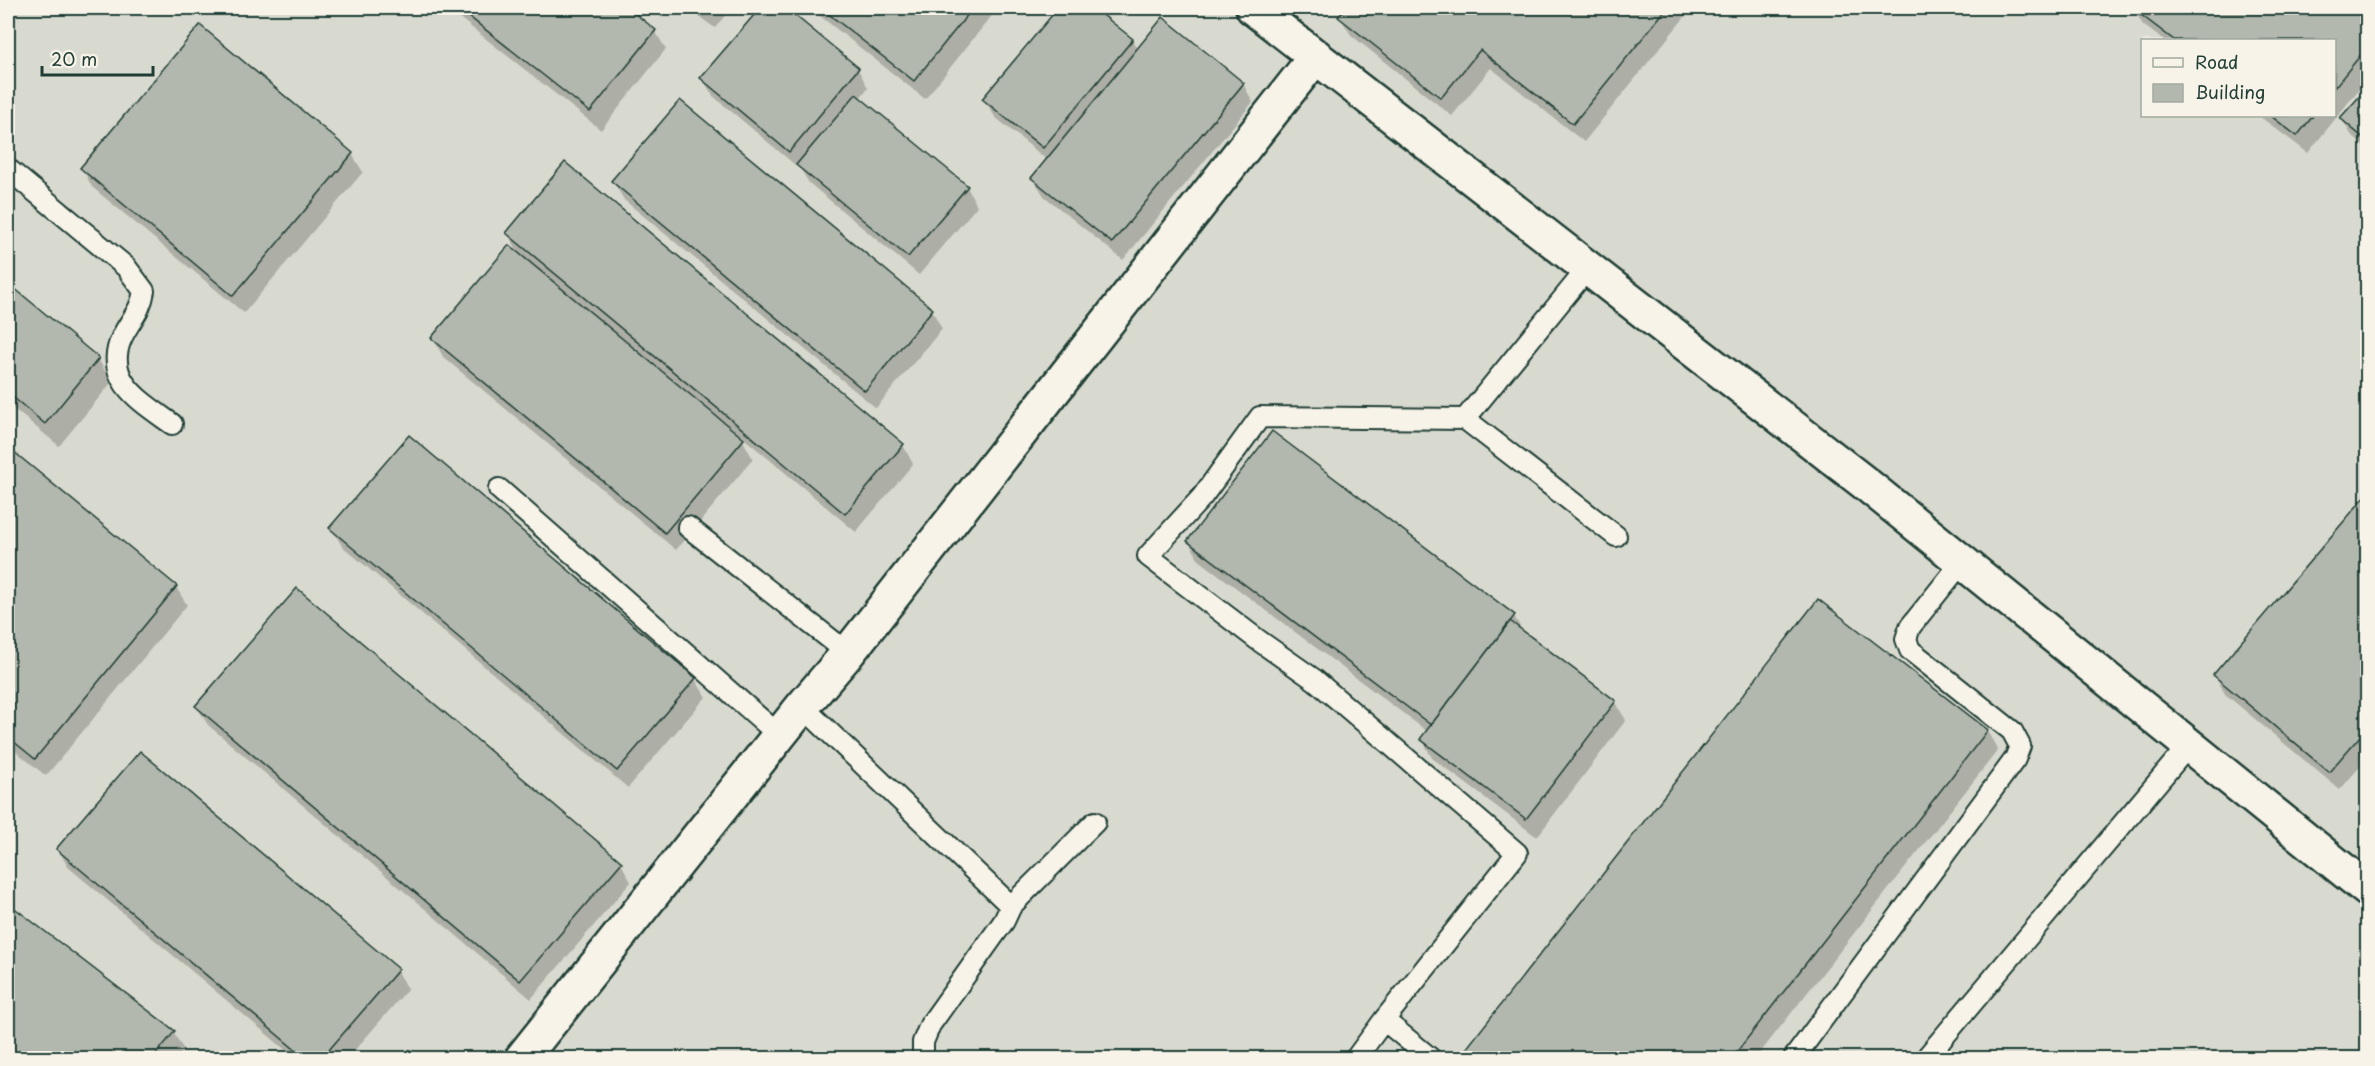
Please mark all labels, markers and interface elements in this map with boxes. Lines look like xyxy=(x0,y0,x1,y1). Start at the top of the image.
scale bar xyxy=(42,39,153,77)
legend xyxy=(2141,39,2336,117)
text: 20 m xyxy=(51,45,97,72)
text: Road xyxy=(2195,48,2239,75)
text: Building xyxy=(2195,78,2265,105)

